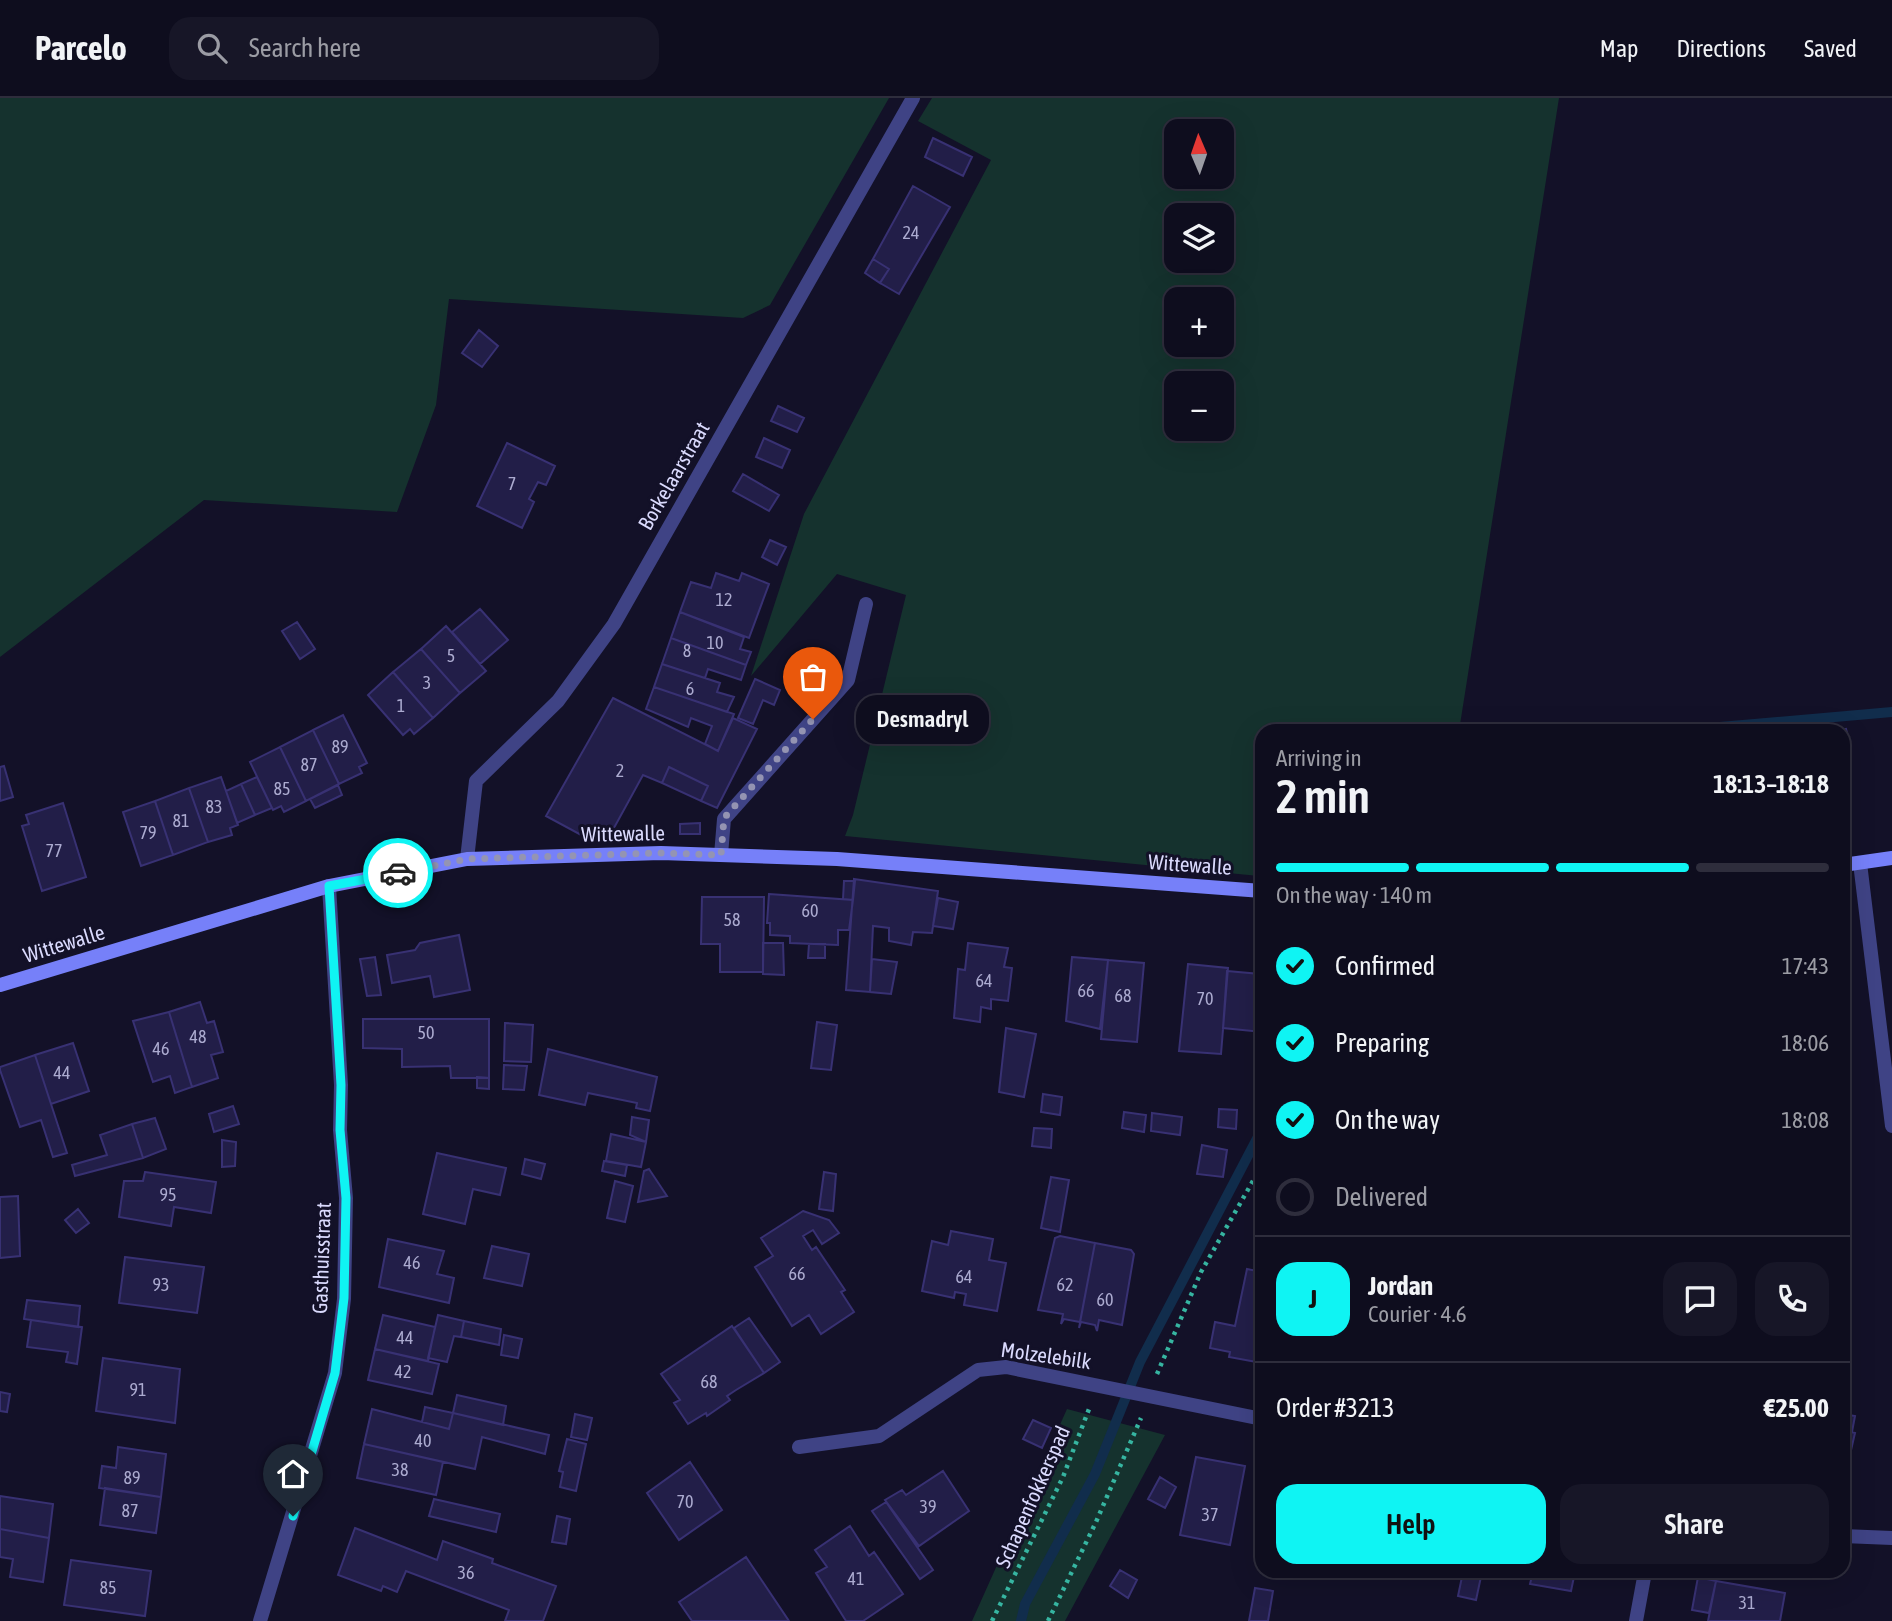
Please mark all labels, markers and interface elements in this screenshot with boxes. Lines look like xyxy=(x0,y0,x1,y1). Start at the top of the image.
search box xyxy=(169,17,659,80)
text: Parcelo xyxy=(35,29,127,67)
icon: search xyxy=(193,29,231,67)
text: Search here xyxy=(249,33,361,63)
text: Map xyxy=(1600,35,1638,62)
text: Directions xyxy=(1676,35,1766,62)
text: Saved xyxy=(1804,35,1857,62)
north arrow xyxy=(1164,119,1234,189)
map controls xyxy=(1164,119,1234,441)
button: layers xyxy=(1164,203,1234,273)
house number: 24 xyxy=(903,222,919,243)
button: + xyxy=(1164,287,1234,357)
button: − xyxy=(1164,371,1234,441)
street label: Borkelaarstraat xyxy=(633,417,714,534)
house number: 7 xyxy=(508,473,516,494)
house number: 12 xyxy=(716,589,732,610)
house number: 10 xyxy=(707,632,723,653)
house number: 8 xyxy=(683,640,691,661)
house number: 5 xyxy=(447,645,455,666)
pin xyxy=(783,647,843,719)
icon: bag xyxy=(794,658,832,696)
house number: 3 xyxy=(423,672,431,693)
house number: 6 xyxy=(686,678,694,699)
callout: Desmadryl xyxy=(855,694,988,744)
house number: 1 xyxy=(397,695,405,716)
text: Desmadryl xyxy=(877,706,968,732)
house number: 89 xyxy=(332,736,348,757)
text: Arriving in xyxy=(1276,745,1362,771)
house number: 87 xyxy=(301,754,317,775)
house number: 2 xyxy=(616,760,624,781)
text: 18:13–18:18 xyxy=(1713,769,1829,799)
text: 2 min xyxy=(1276,770,1370,823)
house number: 85 xyxy=(274,778,290,799)
house number: 83 xyxy=(206,796,222,817)
house number: 81 xyxy=(173,810,189,831)
street label: Wittewalle xyxy=(581,820,665,846)
house number: 79 xyxy=(140,822,156,843)
courier xyxy=(363,838,433,908)
house number: 77 xyxy=(46,840,62,861)
street label: Wittewalle xyxy=(1147,849,1233,879)
icon: car xyxy=(379,854,417,892)
text: On the way · 140 m xyxy=(1276,882,1432,908)
house number: 60 xyxy=(802,900,818,921)
house number: 58 xyxy=(724,909,740,930)
street label: Wittewalle xyxy=(20,919,107,967)
icon: check xyxy=(1276,947,1314,985)
text: Confirmed xyxy=(1335,951,1435,981)
text: 17:43 xyxy=(1782,953,1829,979)
house number: 64 xyxy=(976,970,992,991)
house number: 66 xyxy=(1078,980,1094,1001)
house number: 68 xyxy=(1115,985,1131,1006)
house number: 70 xyxy=(1197,988,1213,1009)
house number: 50 xyxy=(418,1022,434,1043)
icon: check xyxy=(1276,1024,1314,1062)
house number: 48 xyxy=(190,1026,206,1047)
text: Preparing xyxy=(1335,1028,1429,1058)
text: 18:06 xyxy=(1781,1030,1829,1056)
house number: 46 xyxy=(153,1038,169,1059)
house number: 44 xyxy=(54,1062,70,1083)
icon: check xyxy=(1276,1101,1314,1139)
text: On the way xyxy=(1335,1105,1440,1135)
text: 18:08 xyxy=(1781,1107,1829,1133)
text: Delivered xyxy=(1335,1182,1428,1212)
house number: 95 xyxy=(160,1184,176,1205)
street label: Gasthuisstraat xyxy=(307,1202,335,1314)
house number: 46 xyxy=(404,1252,420,1273)
button: chat xyxy=(1663,1262,1737,1336)
button: phone xyxy=(1755,1262,1829,1336)
house number: 66 xyxy=(789,1263,805,1284)
house number: 64 xyxy=(956,1266,972,1287)
text: Jordan xyxy=(1368,1271,1433,1301)
house number: 93 xyxy=(153,1274,169,1295)
house number: 62 xyxy=(1057,1274,1073,1295)
text: J xyxy=(1309,1284,1317,1314)
house number: 60 xyxy=(1097,1289,1113,1310)
text: Courier · 4.6 xyxy=(1368,1301,1467,1327)
house number: 44 xyxy=(397,1327,413,1348)
street label: Molzelebilk xyxy=(999,1337,1093,1373)
house number: 42 xyxy=(395,1361,411,1382)
house number: 68 xyxy=(701,1371,717,1392)
house number: 91 xyxy=(130,1379,146,1400)
text: Order #3213 xyxy=(1276,1393,1395,1423)
text: €25.00 xyxy=(1764,1393,1829,1423)
street label: Schapenfokkerspad xyxy=(990,1422,1074,1571)
house number: 40 xyxy=(415,1430,431,1451)
pin xyxy=(263,1444,323,1516)
icon: home xyxy=(274,1455,312,1493)
house number: 38 xyxy=(392,1459,408,1480)
house number: 89 xyxy=(124,1467,140,1488)
button: Help xyxy=(1276,1484,1546,1564)
button: Share xyxy=(1560,1484,1829,1564)
house number: 70 xyxy=(677,1491,693,1512)
house number: 39 xyxy=(920,1496,936,1517)
house number: 87 xyxy=(122,1500,138,1521)
house number: 37 xyxy=(1202,1504,1218,1525)
house number: 36 xyxy=(458,1562,474,1583)
house number: 41 xyxy=(848,1568,864,1589)
house number: 85 xyxy=(100,1577,116,1598)
house number: 31 xyxy=(1739,1592,1755,1613)

